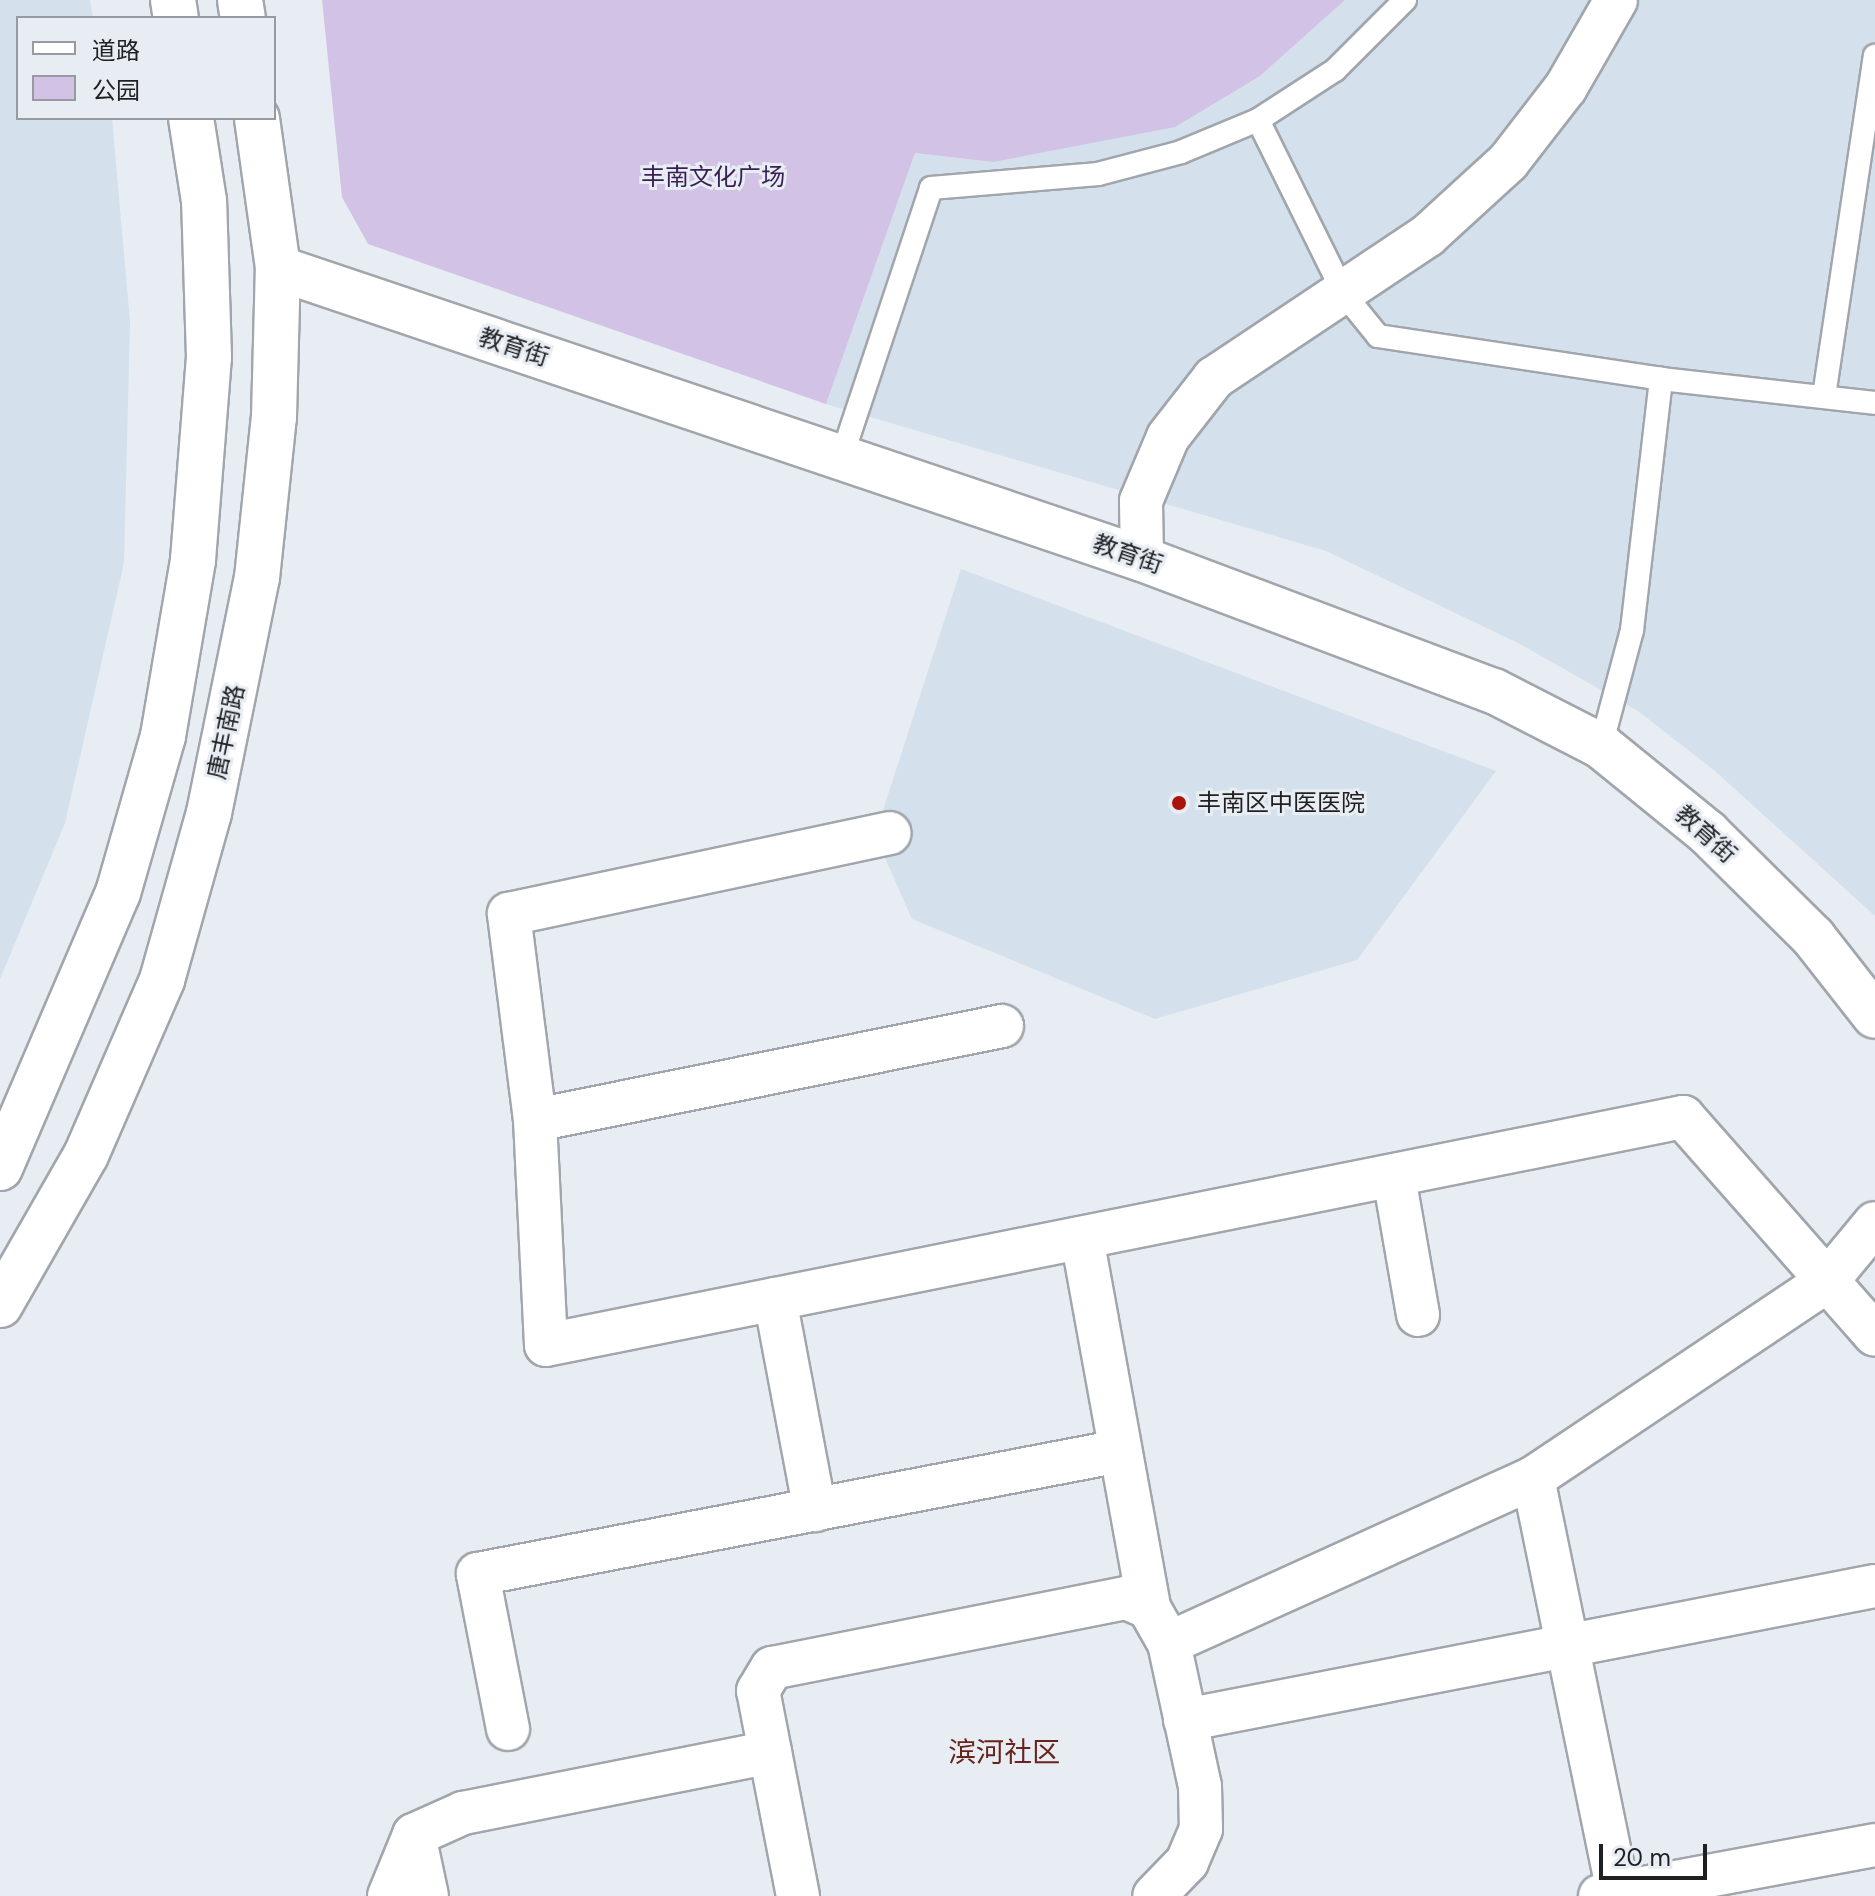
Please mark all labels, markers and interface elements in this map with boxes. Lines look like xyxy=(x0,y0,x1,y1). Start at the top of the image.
legend xyxy=(16,16,276,120)
text: 道路 xyxy=(92,35,140,66)
text: 公园 xyxy=(92,75,140,106)
park label: 丰南文化广场 xyxy=(641,163,785,191)
street label: 教育街 xyxy=(475,322,553,372)
street label: 教育街 xyxy=(1089,529,1167,579)
street label: 唐丰南路 xyxy=(202,682,250,782)
place label: 丰南区中医医院 xyxy=(1197,789,1365,817)
marker: 丰南区中医医院 xyxy=(1168,792,1190,814)
street label: 教育街 xyxy=(1670,799,1742,869)
district label: 滨河社区 xyxy=(948,1736,1060,1770)
scale bar xyxy=(1603,1828,1711,1878)
text: 20 m xyxy=(1613,1842,1671,1873)

